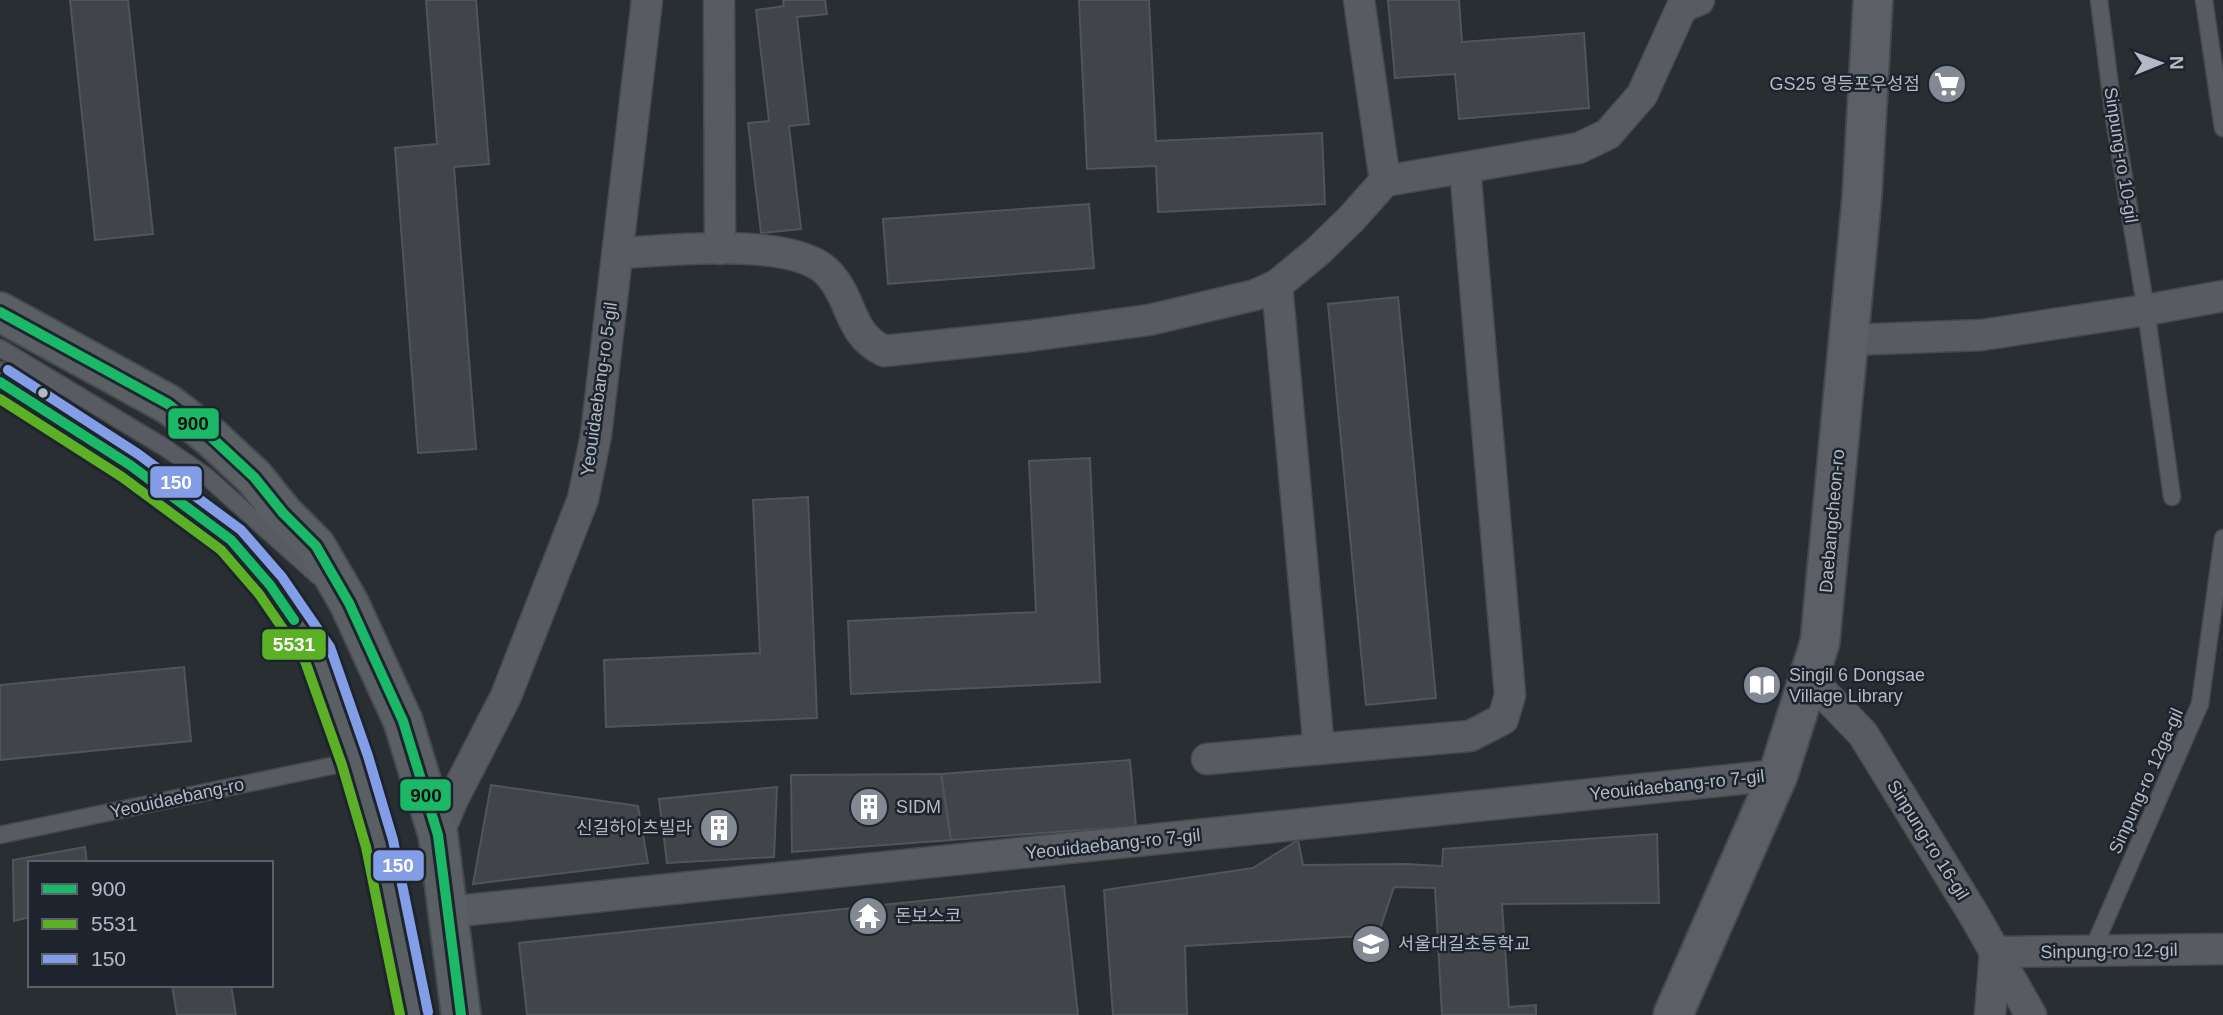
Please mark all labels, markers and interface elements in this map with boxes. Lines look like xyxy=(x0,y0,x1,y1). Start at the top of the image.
north arrow xyxy=(2125,28,2195,98)
text: N xyxy=(2166,56,2187,70)
supermarket icon: GS25 영등포우성점 xyxy=(1926,63,1968,105)
place label: GS25 영등포우성점 xyxy=(1770,74,1920,94)
street label: Sinpung-ro 10-gil xyxy=(2100,86,2142,224)
street label: Yeouidaebang-ro 5-gil xyxy=(577,301,621,477)
unlabelled marker xyxy=(36,386,50,400)
line badge: 900 xyxy=(167,407,220,440)
text: 900 xyxy=(177,413,209,434)
street label: Daebangcheon-ro xyxy=(1816,448,1848,594)
line badge: 150 xyxy=(149,465,203,499)
text: 150 xyxy=(160,472,192,493)
line badge: 5531 xyxy=(261,628,327,661)
text: 5531 xyxy=(273,634,316,655)
library icon: Singil 6 Dongsae Village Library xyxy=(1741,664,1783,706)
place label: Singil 6 Dongsae Village Library xyxy=(1789,665,1925,706)
street label: Sinpung-ro 12ga-gil xyxy=(2105,705,2187,857)
street label: Yeouidaebang-ro 7-gil xyxy=(1589,766,1765,804)
street label: Yeouidaebang-ro xyxy=(108,774,246,822)
street label: Sinpung-ro 16-gil xyxy=(1883,777,1973,903)
line badge: 900 xyxy=(399,778,452,812)
text: 900 xyxy=(410,785,442,806)
building icon: SIDM xyxy=(848,786,890,828)
place label: SIDM xyxy=(896,797,941,817)
building icon: 신길하이츠빌라 xyxy=(698,807,740,849)
place label: 신길하이츠빌라 xyxy=(576,818,692,838)
street label: Yeouidaebang-ro 7-gil xyxy=(1025,825,1201,863)
line badge: 150 xyxy=(372,849,425,882)
text: 150 xyxy=(382,855,414,876)
legend xyxy=(28,861,273,987)
text: 900 xyxy=(91,877,126,900)
temple icon: 돈보스코 xyxy=(847,895,889,937)
place label: 돈보스코 xyxy=(895,906,961,926)
text: 5531 xyxy=(91,912,138,935)
school or university icon: 서울대길초등학교 xyxy=(1350,923,1392,965)
place label: 서울대길초등학교 xyxy=(1398,934,1530,954)
street label: Sinpung-ro 12-gil xyxy=(2040,940,2178,962)
text: 150 xyxy=(91,947,126,970)

